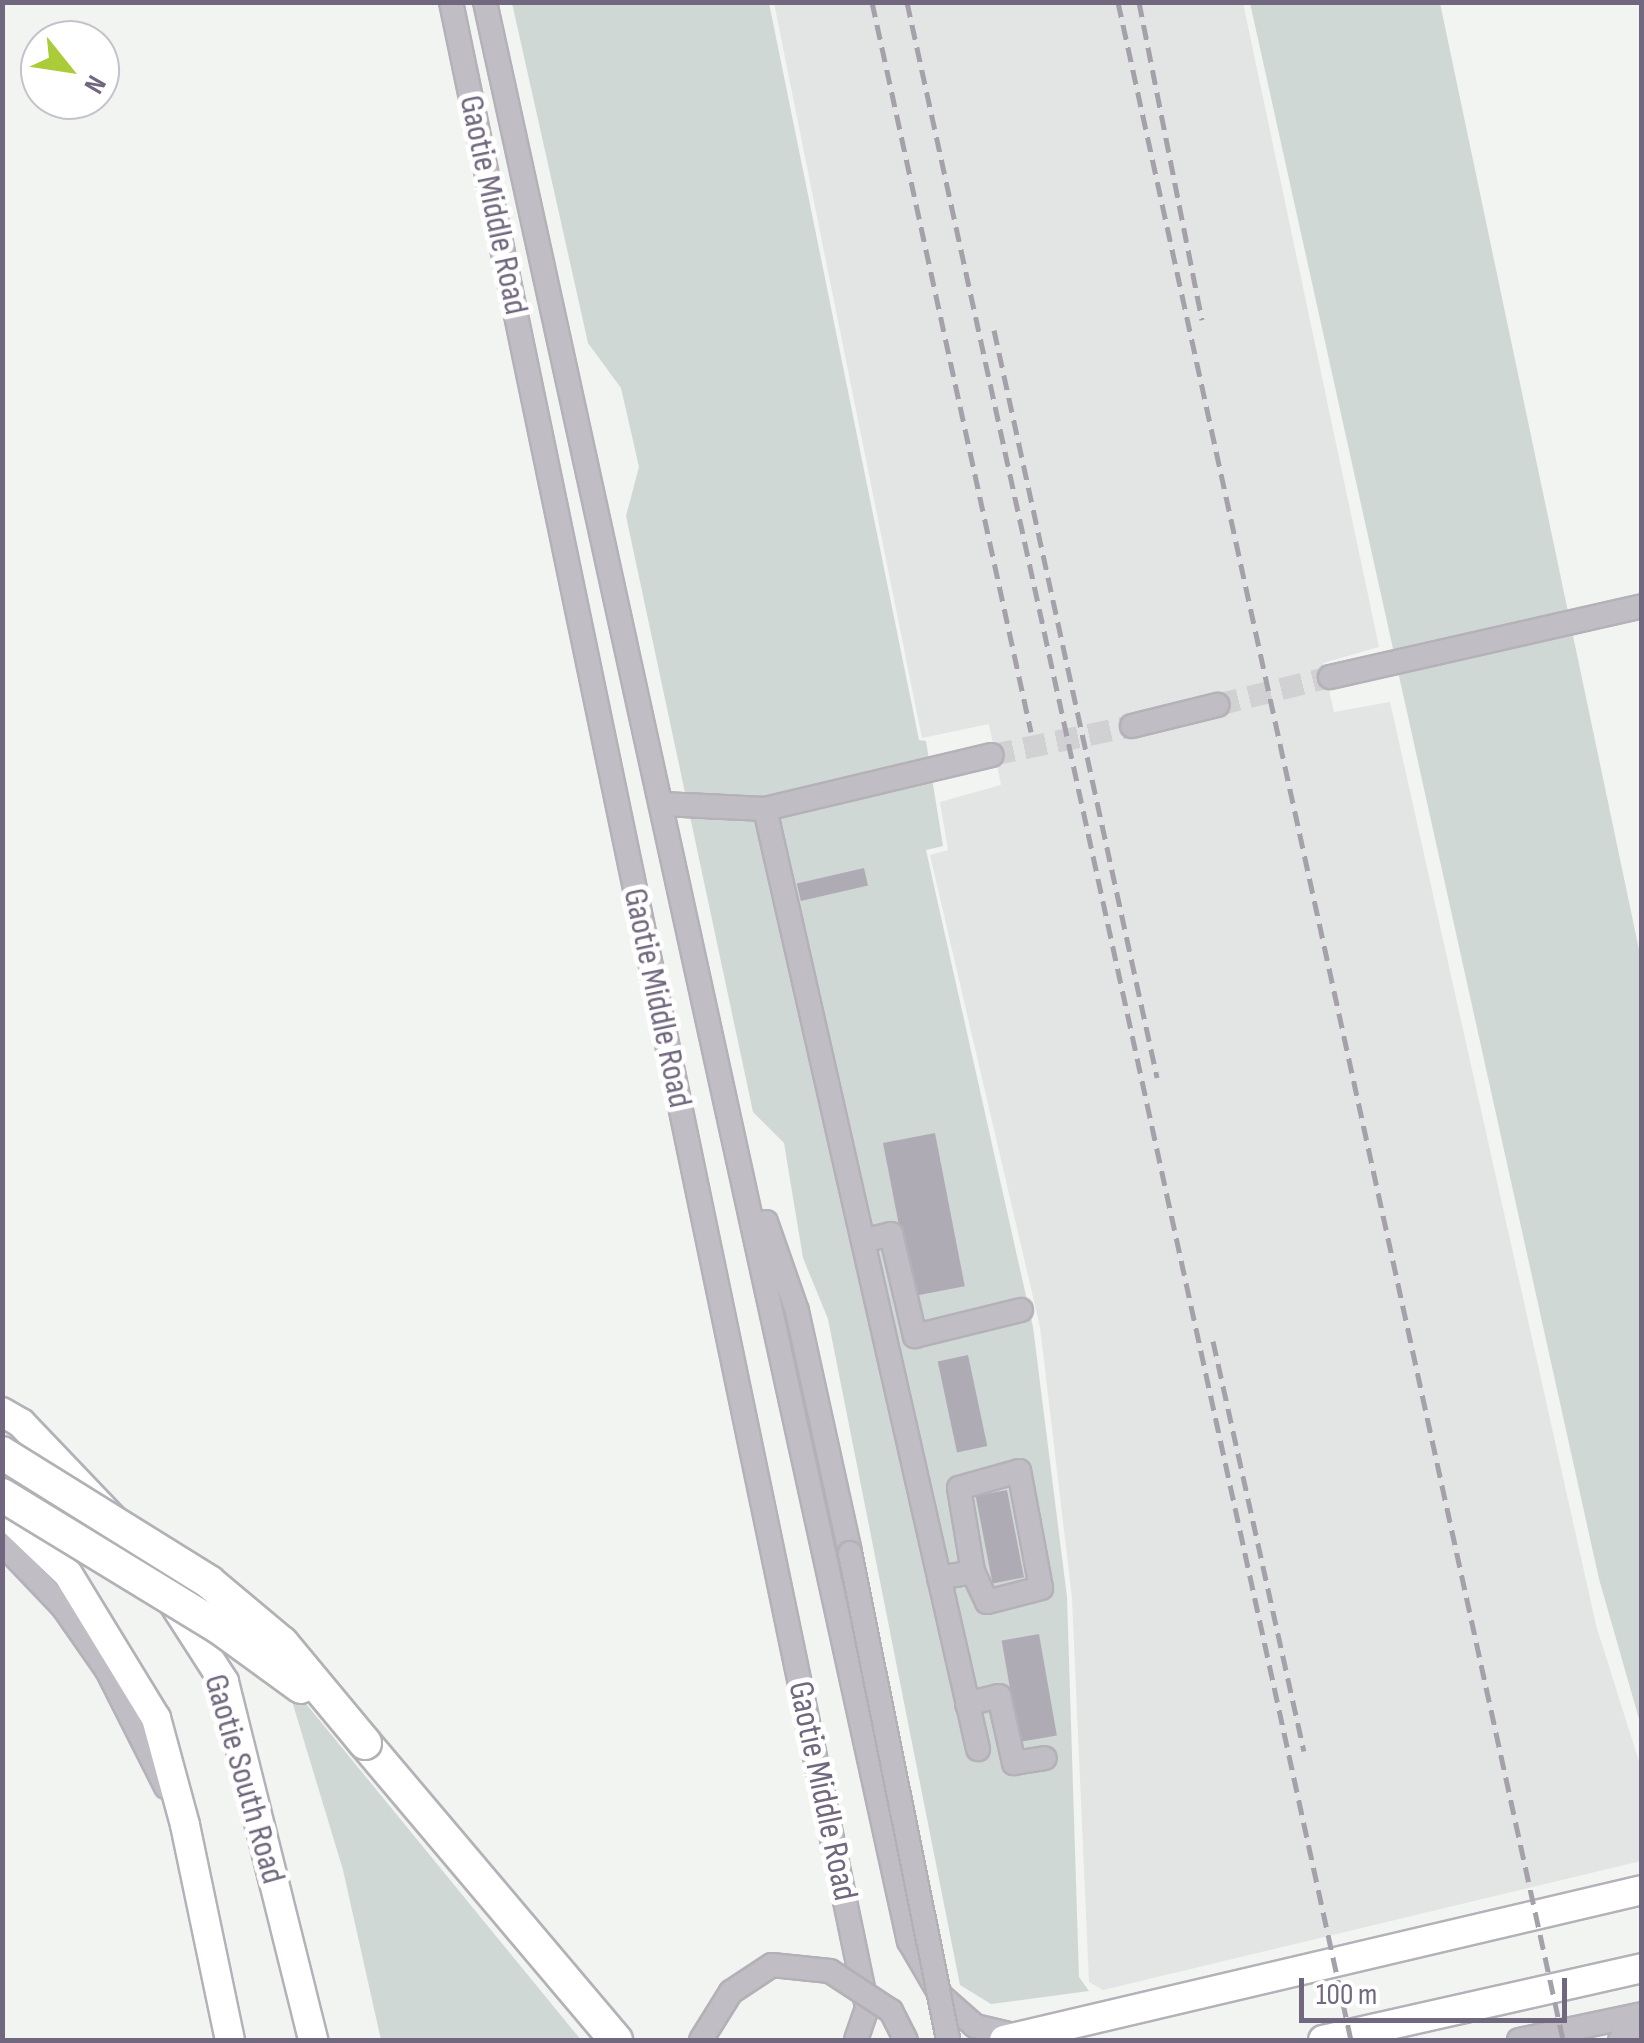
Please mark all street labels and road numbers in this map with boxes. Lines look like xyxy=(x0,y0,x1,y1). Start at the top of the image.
street label: Gaotie Middle Road xyxy=(449,92,537,318)
street label: Gaotie Middle Road xyxy=(613,885,701,1111)
street label: Gaotie South Road xyxy=(194,1670,294,1888)
street label: Gaotie Middle Road xyxy=(778,1678,866,1904)

